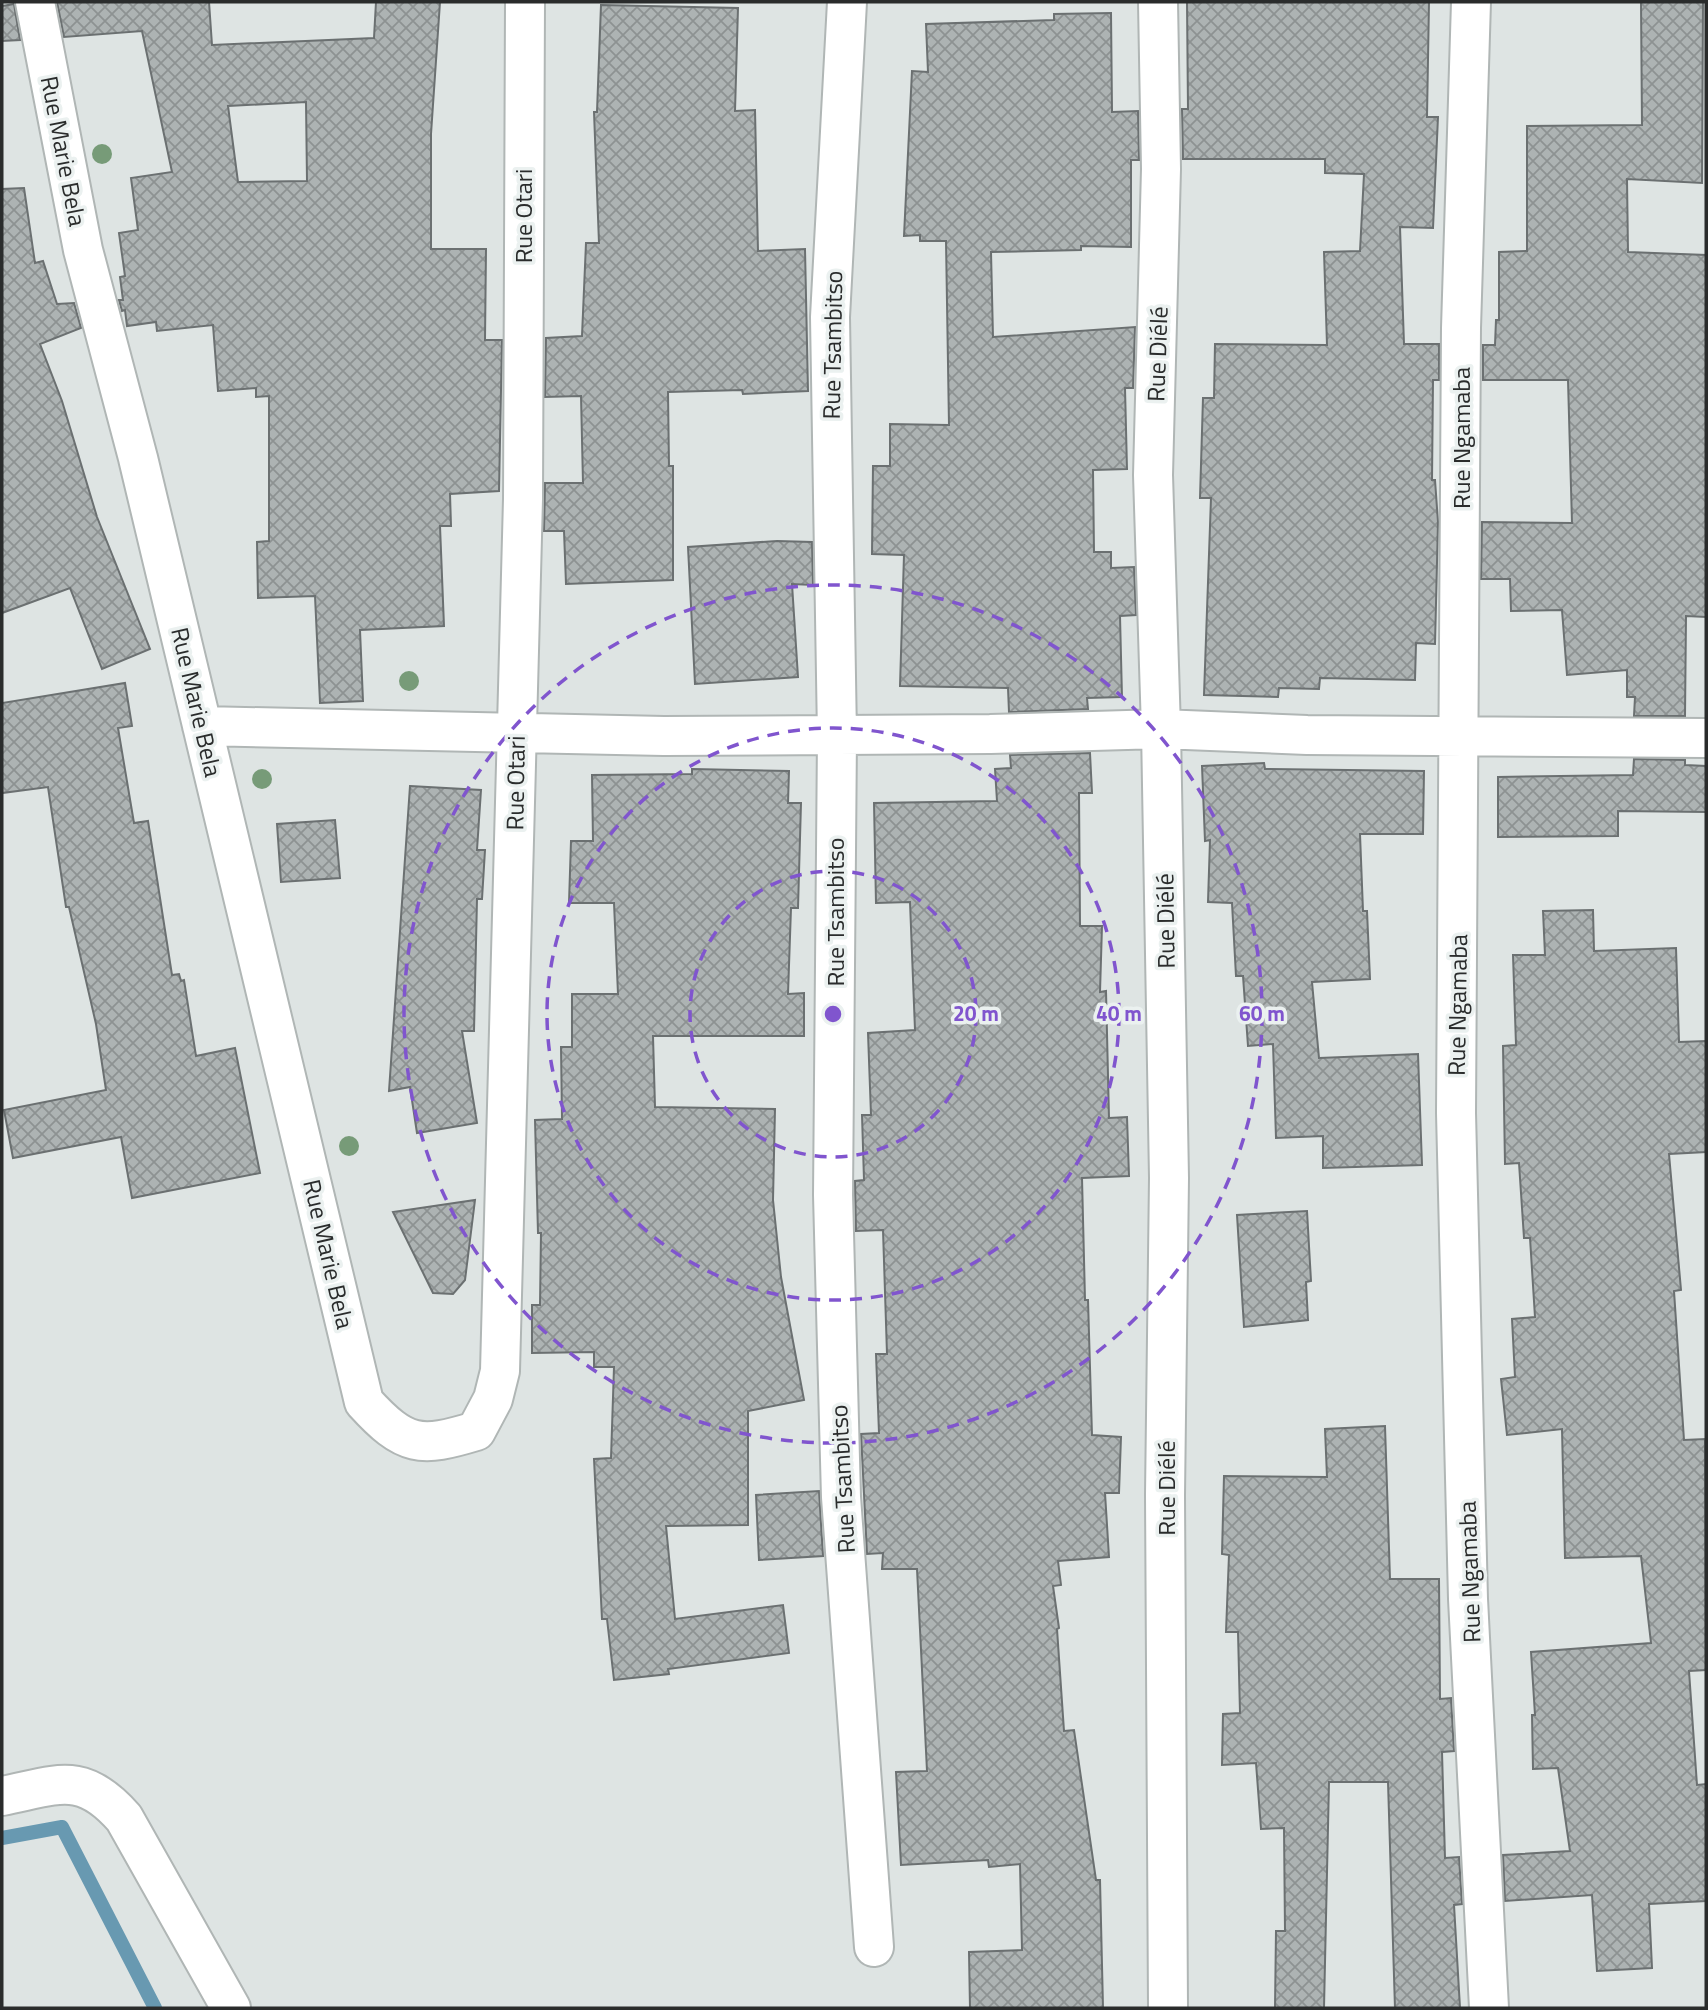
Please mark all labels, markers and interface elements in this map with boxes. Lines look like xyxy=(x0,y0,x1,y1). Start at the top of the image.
street label: Rue Marie Bela xyxy=(32,73,96,229)
street label: Rue Otari xyxy=(505,169,541,263)
street label: Rue Tsambitso xyxy=(813,270,851,420)
street label: Rue Diélé xyxy=(1137,306,1177,402)
street label: Rue Ngamaba xyxy=(1443,367,1479,509)
street label: Rue Marie Bela xyxy=(162,624,232,780)
street label: Rue Otari xyxy=(496,735,534,831)
street label: Rue Tsambitso xyxy=(817,838,853,986)
street label: Rue Diélé xyxy=(1146,873,1184,969)
street label: Rue Ngamaba xyxy=(1438,934,1476,1076)
text: 20 m xyxy=(953,997,999,1029)
text: 40 m xyxy=(1096,997,1142,1029)
text: 60 m xyxy=(1239,997,1285,1029)
centre of rings xyxy=(821,1002,845,1026)
street label: Rue Marie Bela xyxy=(294,1176,364,1332)
street label: Rue Tsambitso xyxy=(820,1404,864,1554)
street label: Rue Diélé xyxy=(1148,1440,1184,1536)
street label: Rue Ngamaba xyxy=(1449,1500,1489,1644)

